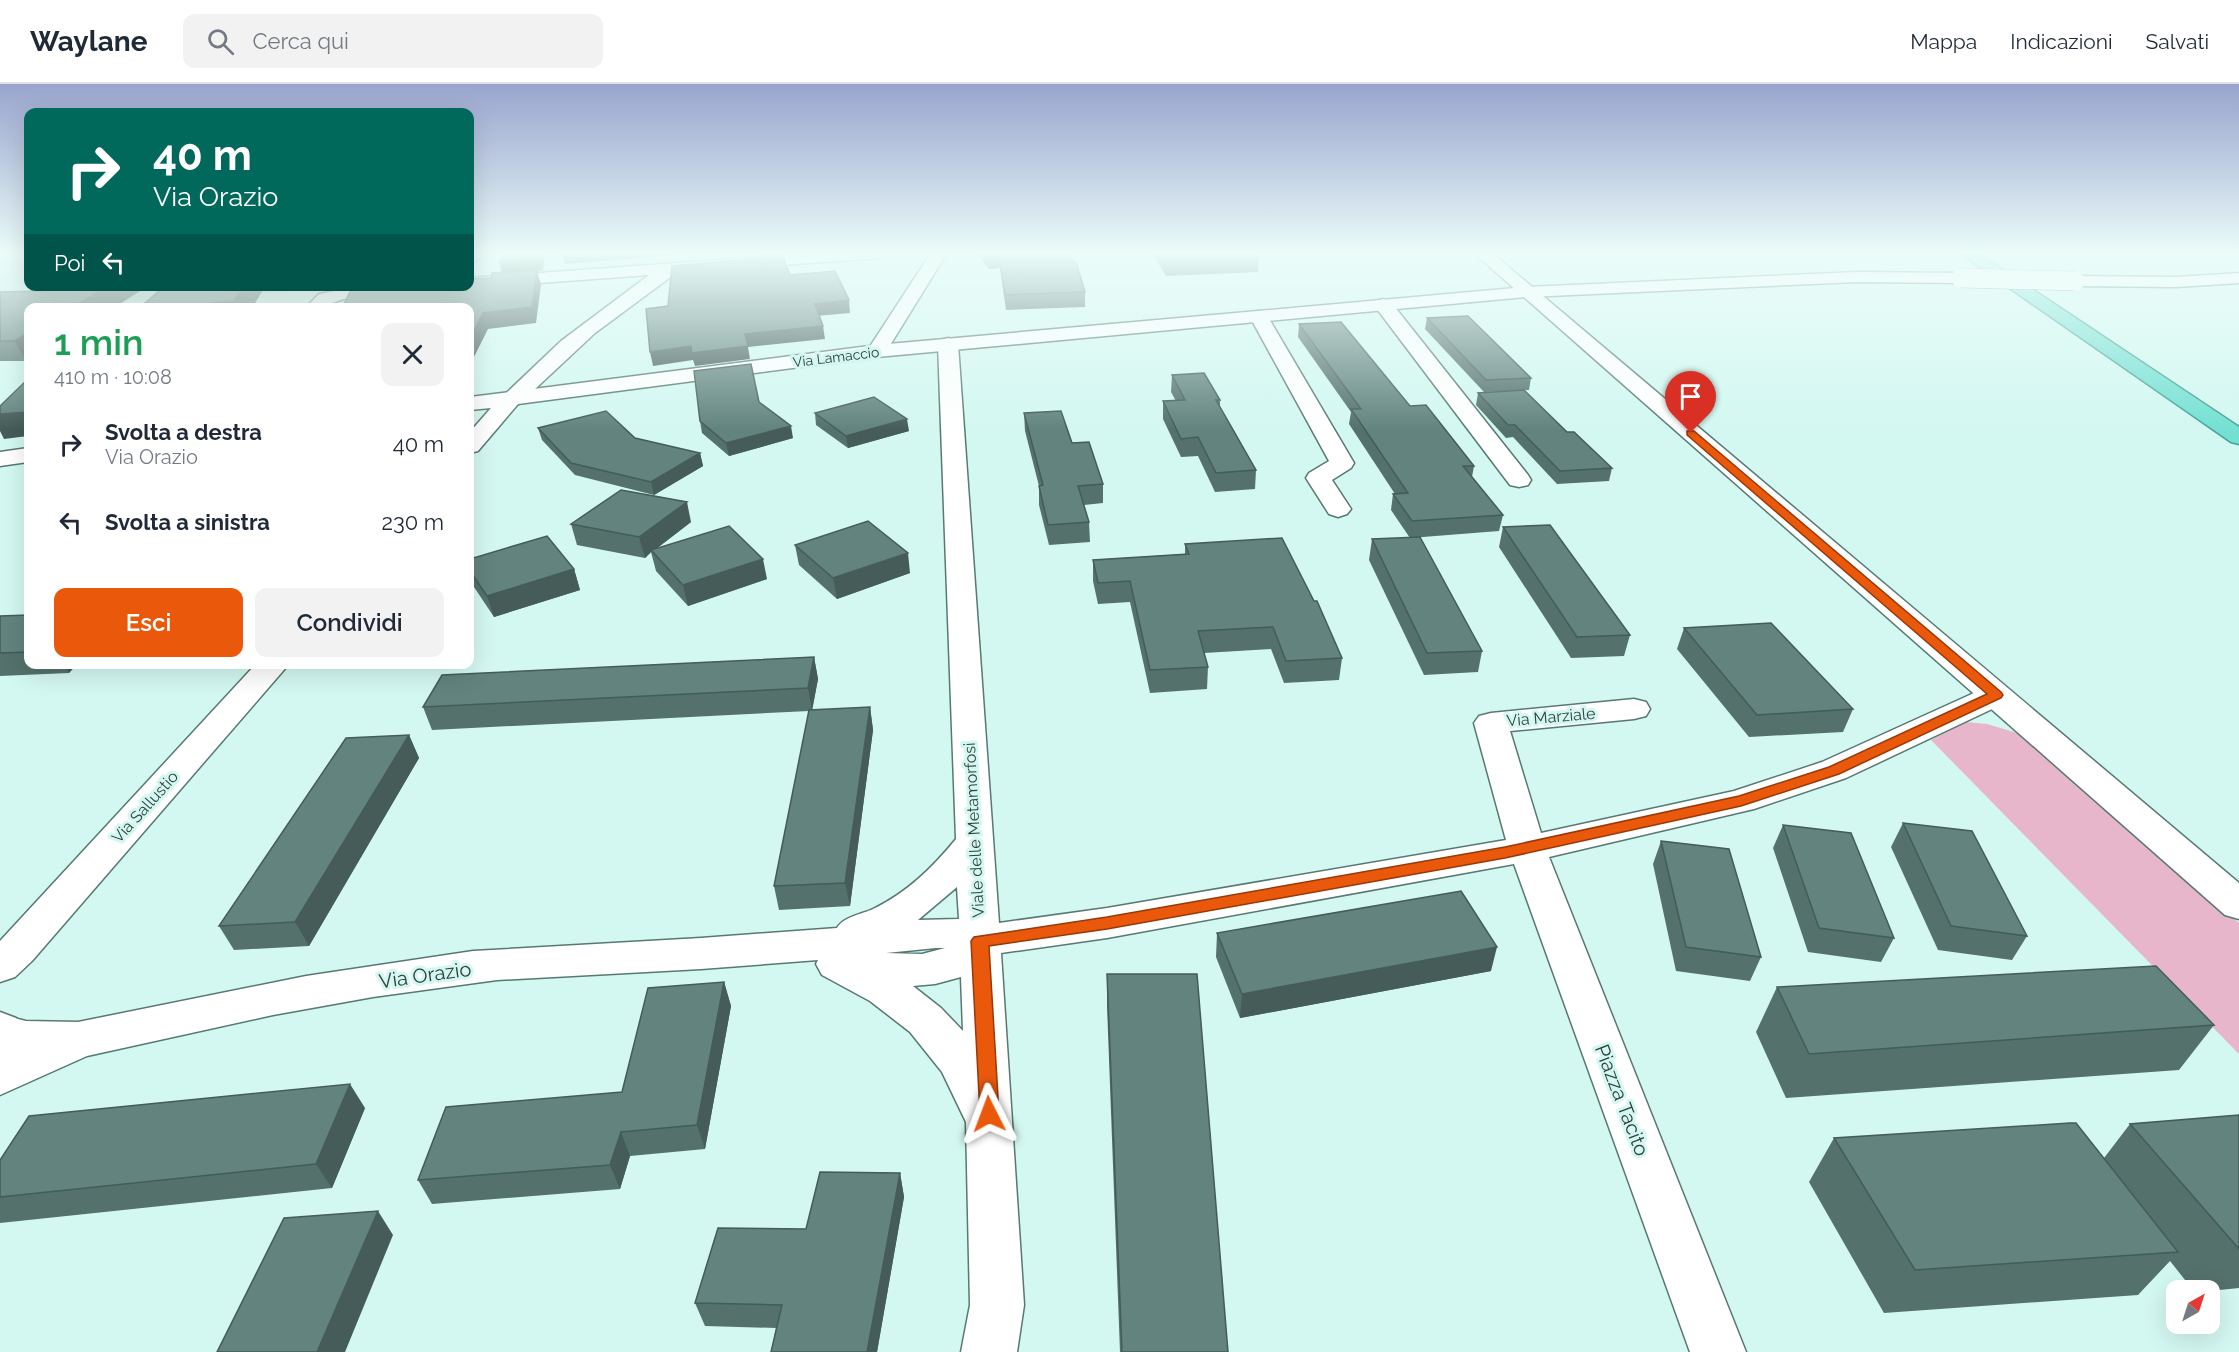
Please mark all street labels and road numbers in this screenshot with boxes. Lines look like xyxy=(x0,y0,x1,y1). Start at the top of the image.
street label: Via Lamaccio xyxy=(792,344,880,370)
street label: Via Marziale xyxy=(1506,704,1596,730)
street label: Viale delle Metamorfosi xyxy=(960,742,988,918)
street label: Via Sallustio xyxy=(108,767,182,847)
street label: Via Orazio xyxy=(377,957,473,993)
street label: Piazza Tacito xyxy=(1590,1041,1654,1159)

